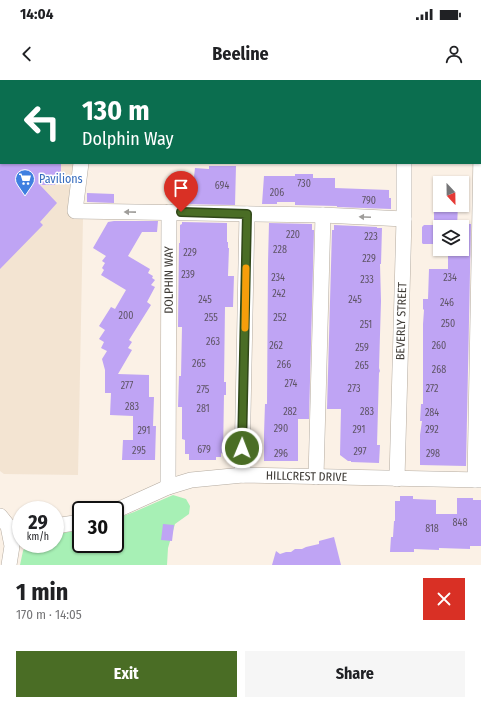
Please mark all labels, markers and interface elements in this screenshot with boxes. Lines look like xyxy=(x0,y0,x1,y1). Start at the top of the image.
text: 14:04 xyxy=(20,5,53,23)
icon: back xyxy=(16,43,38,65)
text: Beeline xyxy=(212,43,269,65)
icon: person xyxy=(443,43,465,65)
text: 130 m xyxy=(82,94,150,127)
icon: left xyxy=(16,96,68,148)
text: Dolphin Way xyxy=(82,128,174,150)
supermarket icon: Pavilions xyxy=(14,168,36,196)
pin xyxy=(164,171,198,212)
place label: Pavilions xyxy=(39,172,83,186)
north arrow xyxy=(433,176,469,212)
map controls xyxy=(433,176,469,256)
icon: arrive xyxy=(170,177,192,199)
house number: 730 xyxy=(297,178,311,190)
house number: 694 xyxy=(215,180,229,192)
house number: 206 xyxy=(270,187,284,199)
house number: 790 xyxy=(362,195,376,207)
one-way arrow xyxy=(123,209,136,215)
one-way arrow xyxy=(358,214,371,220)
button: layers xyxy=(433,220,469,256)
house number: 220 xyxy=(286,229,300,241)
house number: 223 xyxy=(364,231,378,243)
house number: 228 xyxy=(273,244,287,256)
street label: DOLPHIN WAY xyxy=(162,246,176,314)
house number: 229 xyxy=(183,247,197,259)
house number: 229 xyxy=(362,253,376,265)
house number: 239 xyxy=(181,269,195,281)
house number: 234 xyxy=(271,272,285,284)
house number: 234 xyxy=(443,272,457,284)
house number: 233 xyxy=(360,274,374,286)
street label: BEVERLY STREET xyxy=(393,281,409,360)
house number: 242 xyxy=(272,288,286,300)
house number: 245 xyxy=(198,294,212,306)
house number: 245 xyxy=(348,294,362,306)
house number: 246 xyxy=(440,297,454,309)
house number: 200 xyxy=(119,310,133,322)
house number: 255 xyxy=(204,312,218,324)
house number: 252 xyxy=(273,312,287,324)
house number: 250 xyxy=(441,318,455,330)
house number: 251 xyxy=(360,319,372,331)
house number: 263 xyxy=(206,336,220,348)
house number: 262 xyxy=(269,340,283,352)
house number: 260 xyxy=(432,340,446,352)
house number: 259 xyxy=(355,342,369,354)
house number: 265 xyxy=(192,358,206,370)
house number: 266 xyxy=(277,359,291,371)
house number: 265 xyxy=(355,360,369,372)
house number: 268 xyxy=(432,364,446,376)
house number: 274 xyxy=(285,378,298,390)
house number: 277 xyxy=(121,380,133,392)
house number: 273 xyxy=(348,383,361,395)
house number: 272 xyxy=(426,383,439,395)
house number: 275 xyxy=(197,384,210,396)
house number: 283 xyxy=(125,401,139,413)
house number: 281 xyxy=(196,403,210,415)
house number: 282 xyxy=(283,406,297,418)
house number: 283 xyxy=(360,406,374,418)
house number: 284 xyxy=(425,407,439,419)
house number: 290 xyxy=(274,423,288,435)
house number: 291 xyxy=(353,424,365,436)
house number: 292 xyxy=(425,424,439,436)
house number: 291 xyxy=(138,425,150,437)
position arrow xyxy=(221,427,263,469)
house number: 679 xyxy=(197,444,211,456)
house number: 295 xyxy=(132,445,146,457)
house number: 297 xyxy=(353,446,367,458)
house number: 296 xyxy=(274,448,288,460)
house number: 298 xyxy=(426,448,440,460)
street label: HILLCREST DRIVE xyxy=(266,468,348,484)
speed limit sign: 30 xyxy=(72,501,124,553)
text: 29 xyxy=(28,510,48,534)
house number: 848 xyxy=(453,517,467,529)
house number: 818 xyxy=(425,523,439,535)
text: km/h xyxy=(27,531,49,543)
text: 1 min xyxy=(16,578,68,606)
button: close xyxy=(423,578,465,620)
text: 170 m · 14:05 xyxy=(16,607,82,622)
button: Exit xyxy=(16,651,237,697)
button: Share xyxy=(245,651,465,697)

